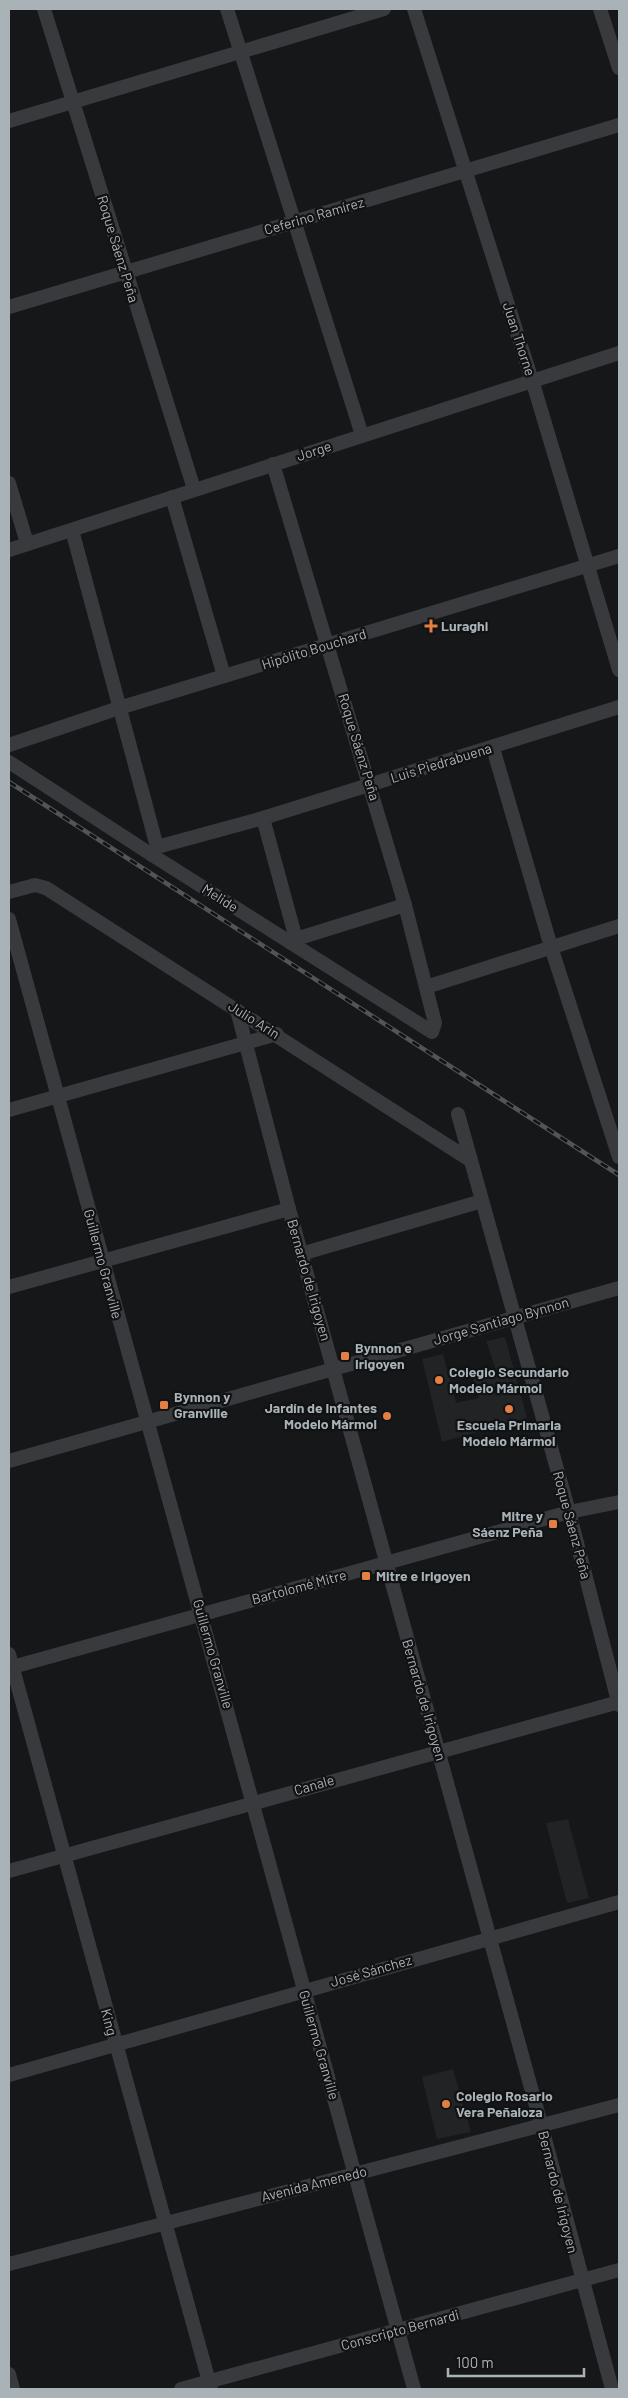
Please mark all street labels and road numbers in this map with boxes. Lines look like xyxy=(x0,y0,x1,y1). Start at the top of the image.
street label: Roque Sáenz Peña xyxy=(94,193,143,304)
street label: Ceferino Ramírez xyxy=(262,193,366,238)
street label: Juan Thorne xyxy=(500,300,539,378)
street label: Jorge xyxy=(294,437,333,464)
street label: Hipólito Bouchard xyxy=(259,625,368,673)
street label: Roque Sáenz Peña xyxy=(335,691,384,802)
street label: Luis Piedrabuena xyxy=(388,739,494,786)
street label: Melide xyxy=(199,880,241,915)
street label: Julio Arin xyxy=(225,997,283,1042)
street label: Guillermo Granville xyxy=(81,1207,126,1321)
street label: Bernardo de Irigoyen xyxy=(284,1217,335,1342)
street label: Jorge Santiago Bynnon xyxy=(431,1293,571,1348)
street label: Roque Sáenz Peña xyxy=(550,1469,595,1581)
street label: Bartolomé Mitre xyxy=(250,1566,348,1607)
street label: Guillermo Granville xyxy=(190,1597,237,1710)
street label: Bernardo de Irigoyen xyxy=(399,1637,450,1762)
street label: Canale xyxy=(292,1771,336,1798)
street label: José Sánchez xyxy=(328,1951,414,1990)
street label: Guillermo Granville xyxy=(296,1988,343,2101)
street label: King xyxy=(98,2007,121,2037)
street label: Bernardo de Irigoyen xyxy=(535,2129,582,2255)
street label: Avenida Amenedo xyxy=(259,2162,368,2205)
street label: Conscripto Bernardi xyxy=(339,2306,461,2353)

